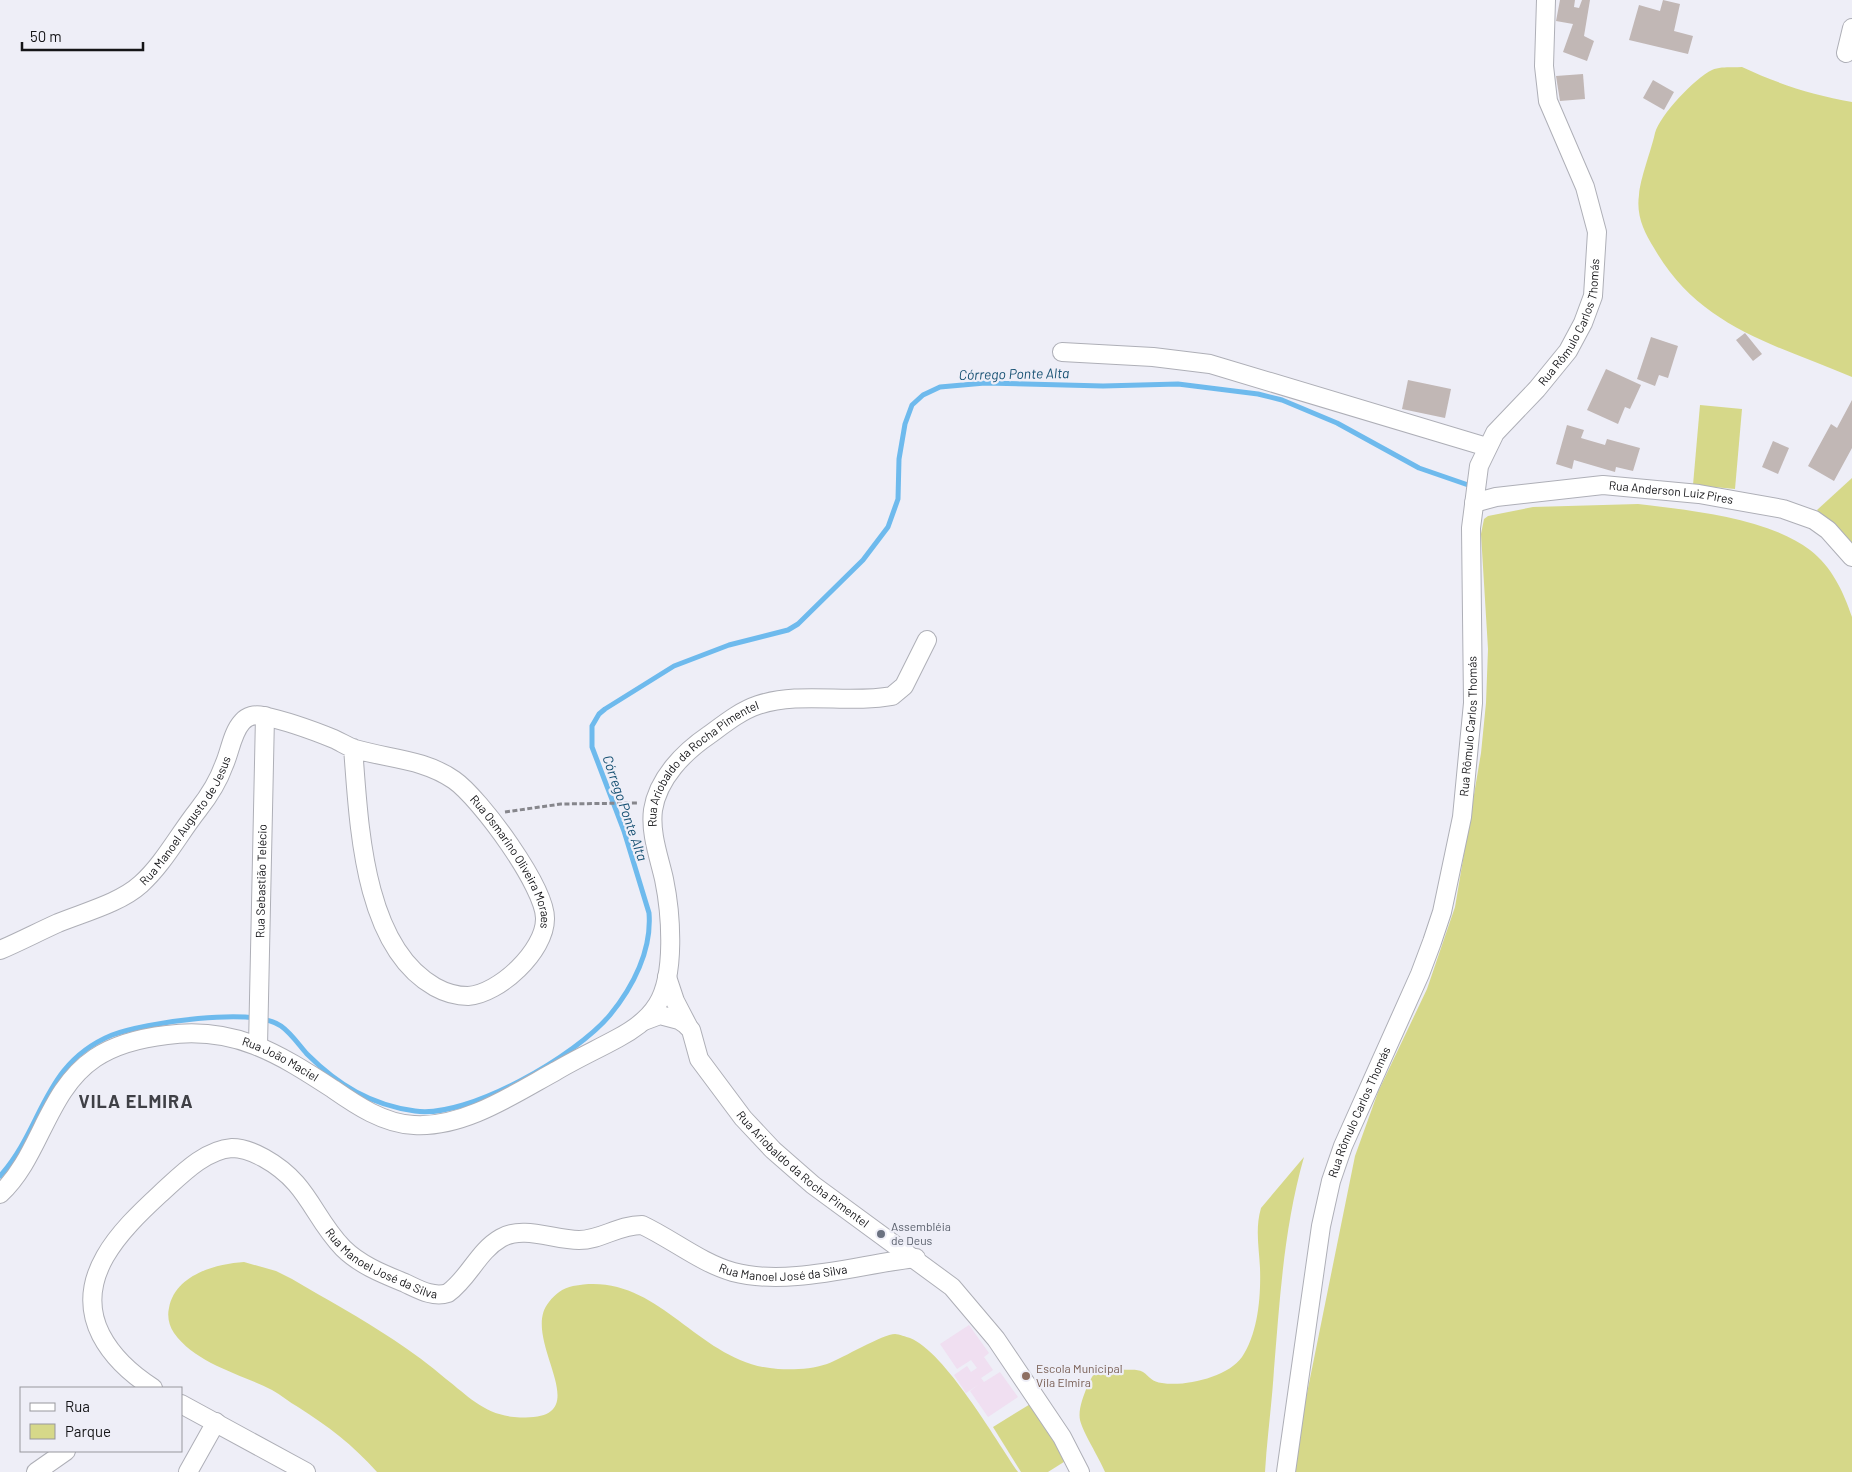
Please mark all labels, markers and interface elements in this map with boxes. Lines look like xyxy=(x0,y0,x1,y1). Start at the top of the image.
scale bar xyxy=(22,20,144,52)
text: 50 m xyxy=(30,27,62,45)
street label: Rua Rômulo Carlos Thomás xyxy=(1535,258,1601,388)
water label: Córrego Ponte Alta xyxy=(958,364,1070,383)
street label: Rua Anderson Luiz Pires xyxy=(1608,478,1735,506)
street label: Rua Rômulo Carlos Thomás xyxy=(1456,656,1479,797)
street label: Rua Ariobaldo da Rocha Pimentel xyxy=(644,697,760,827)
water label: Córrego Ponte Alta xyxy=(599,753,652,863)
street label: Rua Manoel Augusto de Jesus xyxy=(136,754,233,888)
street label: Rua Osmarino Oliveira Moraes xyxy=(468,792,553,930)
street label: Rua Sebastião Telécio xyxy=(252,824,269,938)
street label: Rua João Maciel xyxy=(241,1033,321,1084)
street label: Rua Rômulo Carlos Thomás xyxy=(1325,1044,1393,1179)
district label: VILA ELMIRA xyxy=(78,1090,194,1112)
street label: Rua Ariobaldo da Rocha Pimentel xyxy=(734,1108,872,1230)
place label: Assembléia de Deus xyxy=(891,1219,951,1247)
street label: Rua Manoel José da Silva xyxy=(323,1225,438,1300)
marker: Assembléia de Deus xyxy=(875,1228,887,1240)
street label: Rua Manoel José da Silva xyxy=(717,1260,848,1283)
place label: Escola Municipal Vila Elmira xyxy=(1036,1361,1122,1389)
marker: Escola Municipal Vila Elmira xyxy=(1020,1370,1032,1382)
legend xyxy=(20,1387,182,1452)
text: Rua xyxy=(65,1397,90,1415)
text: Parque xyxy=(65,1422,111,1440)

